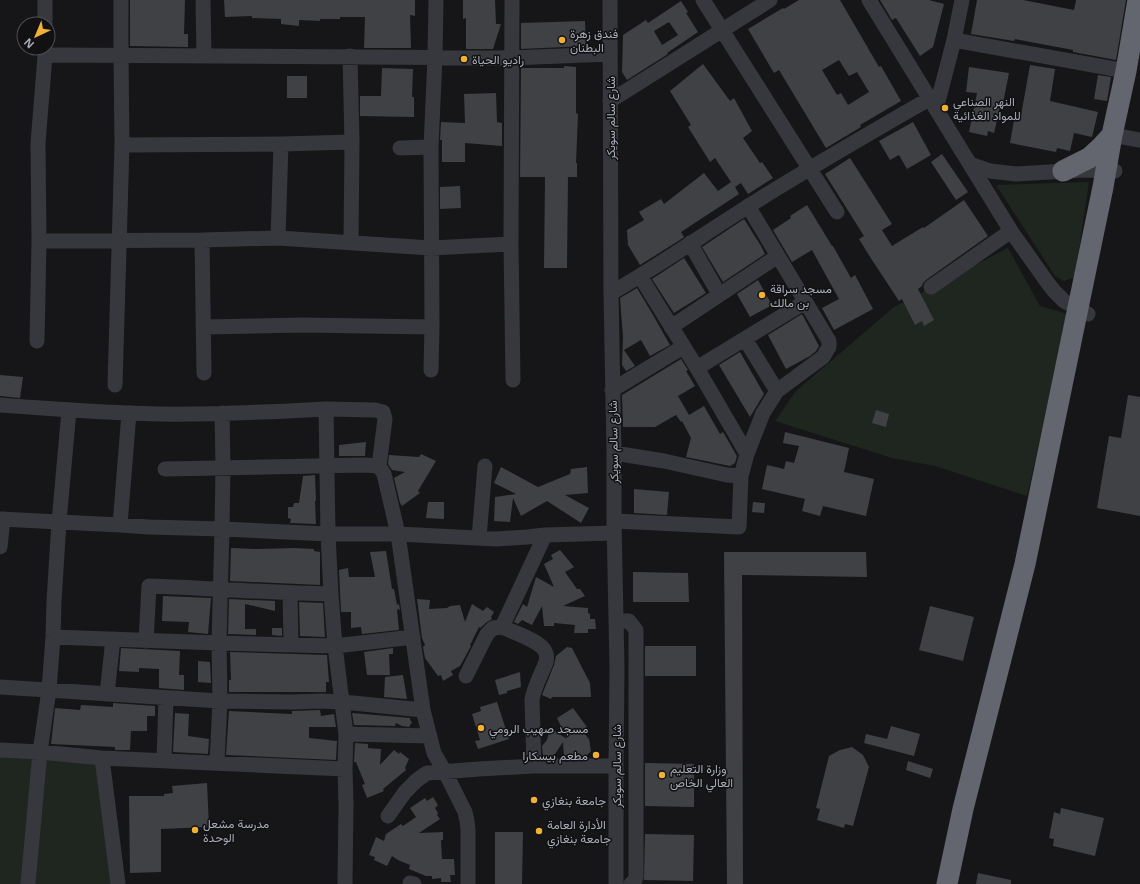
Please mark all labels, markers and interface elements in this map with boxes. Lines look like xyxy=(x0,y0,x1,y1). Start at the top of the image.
north arrow xyxy=(16,16,56,56)
place label: فندق زهرة البطنان xyxy=(570,25,618,56)
text: N xyxy=(20,35,37,52)
marker: فندق زهرة البطنان xyxy=(557,35,567,45)
place label: راديو الحياة xyxy=(472,51,524,68)
marker: راديو الحياة xyxy=(459,54,469,64)
street label: شارع سالم سويكر xyxy=(602,76,620,161)
place label: النهر الصناعي للمواد الغذائية xyxy=(953,93,1021,124)
marker: النهر الصناعي للمواد الغذائية xyxy=(940,103,950,113)
place label: مسجد سراقة بن مالك xyxy=(770,280,832,311)
marker: مسجد سراقة بن مالك xyxy=(757,290,767,300)
street label: شارع سالم سويكر xyxy=(604,400,623,485)
place label: مسجد صهيب الرومي xyxy=(489,720,588,739)
marker: مسجد صهيب الرومي xyxy=(476,723,486,733)
street label: شارع سالم سويكر xyxy=(608,724,626,809)
place label: مطعم بيسكارا xyxy=(523,747,588,764)
marker: مطعم بيسكارا xyxy=(591,750,601,760)
place label: وزارة التعليم العالي الخاص xyxy=(670,760,733,793)
marker: وزارة التعليم العالي الخاص xyxy=(657,770,667,780)
place label: جامعة بنغازي xyxy=(542,792,606,811)
marker: جامعة بنغازي xyxy=(529,795,539,805)
place label: مدرسة مشعل الوحدة xyxy=(203,815,269,846)
place label: الأدارة العامة جامعة بنغازي xyxy=(547,816,611,849)
marker: مدرسة مشعل الوحدة xyxy=(190,825,200,835)
marker: الأدارة العامة جامعة بنغازي xyxy=(534,826,544,836)

